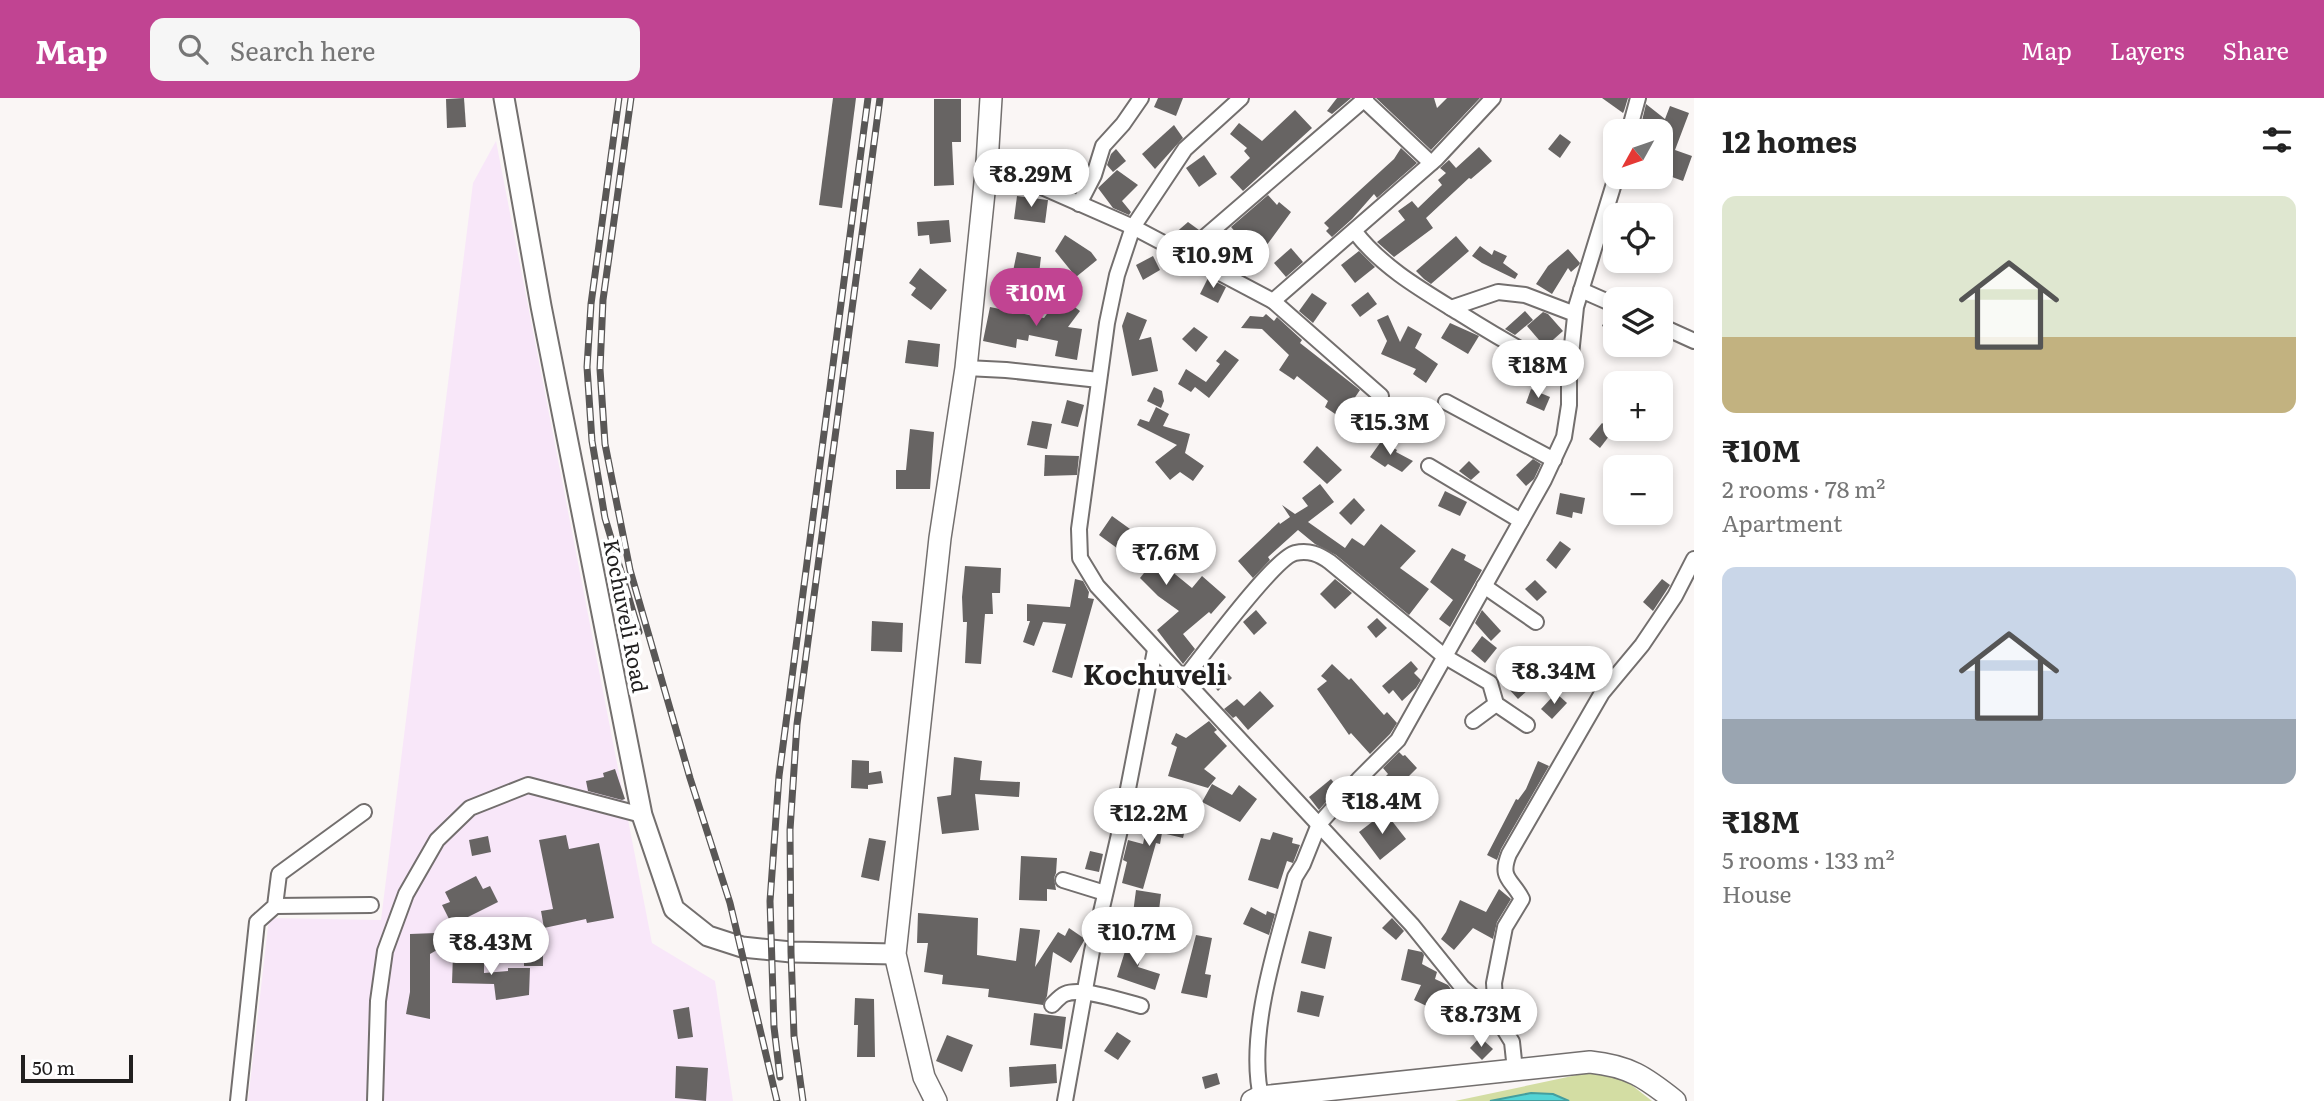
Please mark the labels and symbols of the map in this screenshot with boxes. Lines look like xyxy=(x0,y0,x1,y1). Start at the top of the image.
north arrow xyxy=(1603,119,1673,189)
pin: ₹8.29M xyxy=(974,150,1088,209)
pin: ₹10.9M xyxy=(1156,230,1270,290)
pin: ₹10M xyxy=(995,268,1077,328)
pin: ₹18M xyxy=(1497,341,1579,400)
pin: ₹15.3M xyxy=(1333,398,1447,457)
pin: ₹7.6M xyxy=(1117,528,1215,587)
street label: Kochuveli Road xyxy=(597,536,658,695)
pin: ₹8.34M xyxy=(1497,646,1611,706)
district label: Kochuveli xyxy=(1083,652,1227,694)
pin: ₹18.4M xyxy=(1325,776,1439,836)
pin: ₹12.2M xyxy=(1092,788,1206,848)
pin: ₹10.7M xyxy=(1080,908,1194,967)
pin: ₹8.43M xyxy=(434,918,548,977)
pin: ₹8.73M xyxy=(1424,990,1538,1049)
scale bar xyxy=(21,1052,133,1084)

